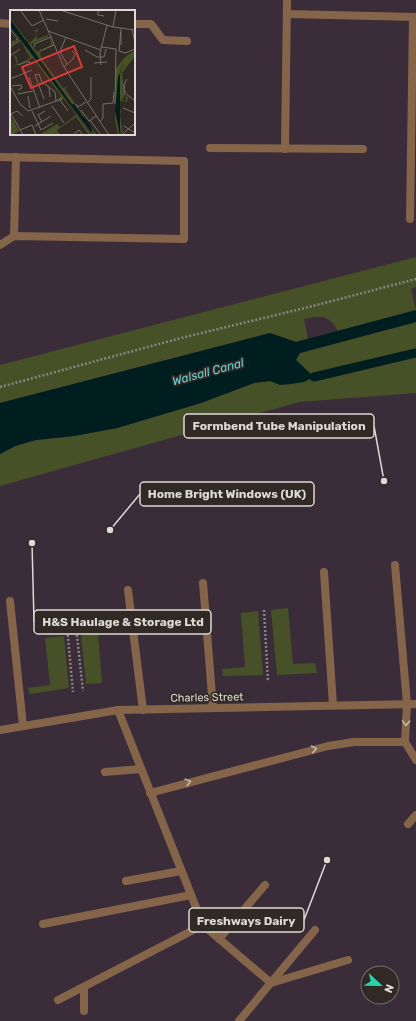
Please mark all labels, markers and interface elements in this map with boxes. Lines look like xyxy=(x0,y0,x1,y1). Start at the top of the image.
inset map xyxy=(10,10,135,135)
water label: Walsall Canal xyxy=(171,355,246,388)
callout: Formbend Tube Manipulation xyxy=(184,414,374,438)
text: Formbend Tube Manipulation xyxy=(192,419,366,433)
callout: Home Bright Windows (UK) xyxy=(140,482,314,506)
text: Home Bright Windows (UK) xyxy=(148,487,307,501)
callout: H&S Haulage & Storage Ltd xyxy=(34,610,211,634)
text: H&S Haulage & Storage Ltd xyxy=(42,615,204,629)
street label: Charles Street xyxy=(170,690,244,705)
one-way arrow xyxy=(402,720,410,726)
one-way arrow xyxy=(310,746,317,754)
one-way arrow xyxy=(184,778,191,787)
callout: Freshways Dairy xyxy=(189,908,304,932)
text: Freshways Dairy xyxy=(197,914,295,928)
north arrow xyxy=(360,965,400,1005)
text: N xyxy=(381,982,396,995)

